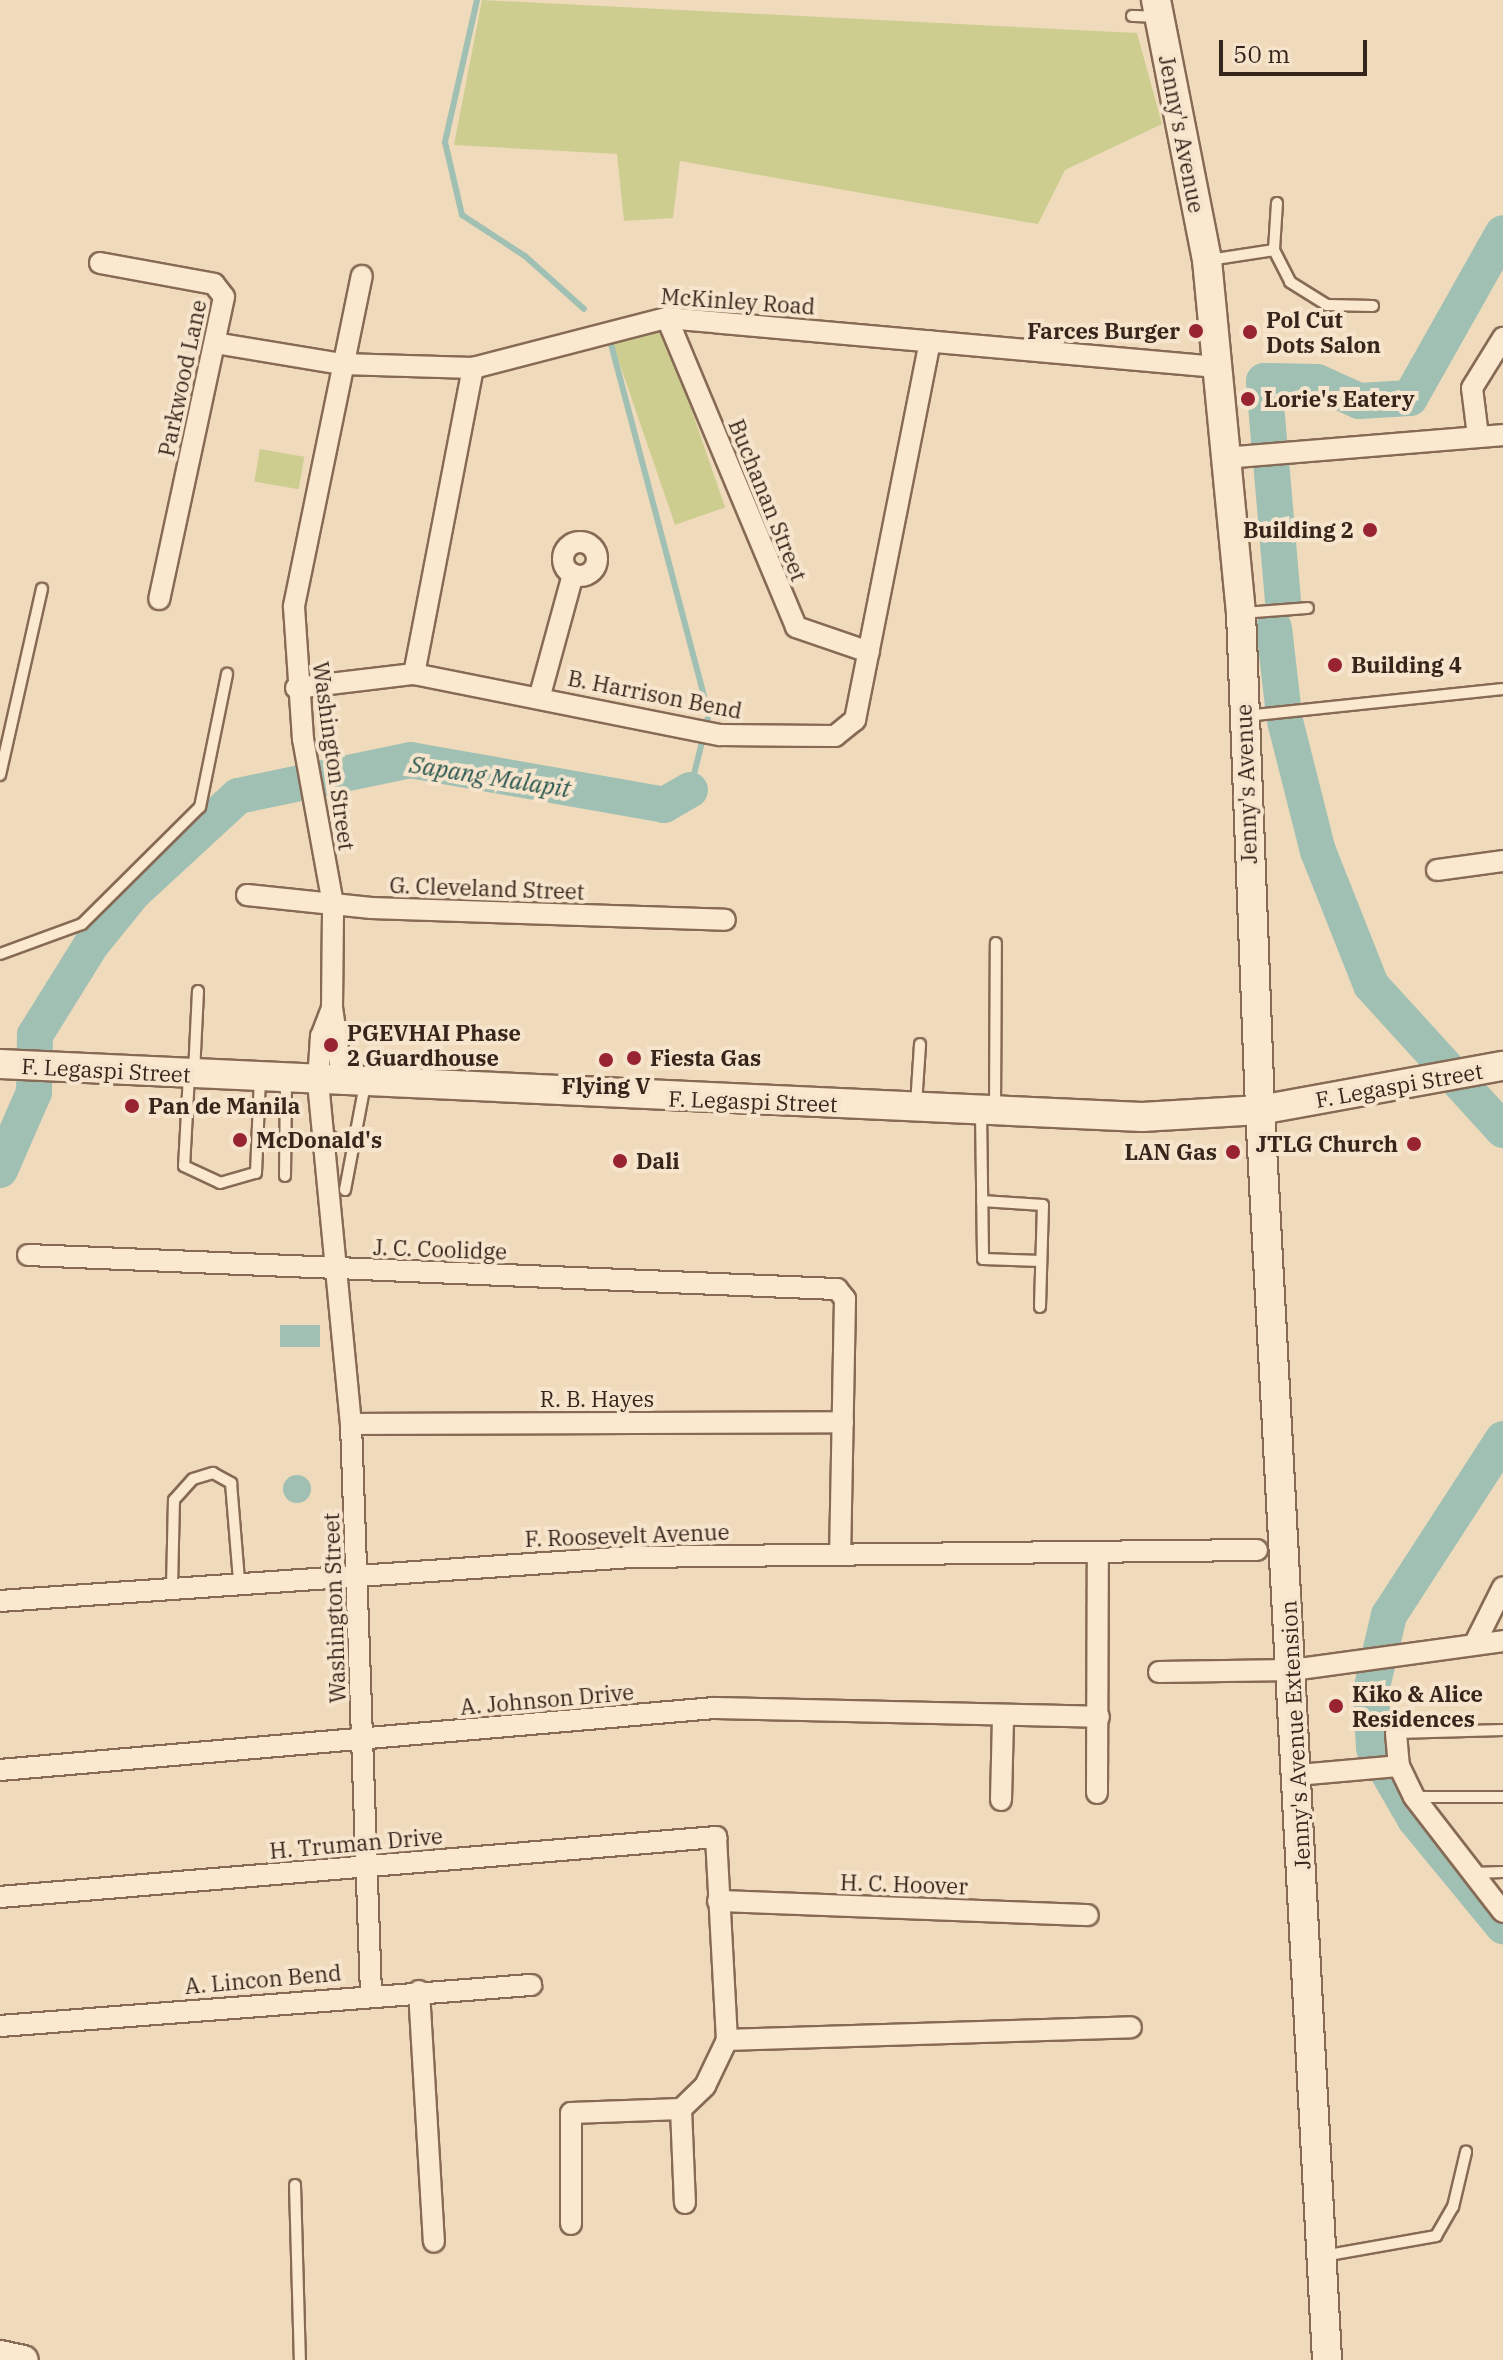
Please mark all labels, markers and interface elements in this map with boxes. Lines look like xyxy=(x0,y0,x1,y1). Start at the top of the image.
scale bar xyxy=(1223,24,1371,74)
text: 50 m xyxy=(1233,38,1290,70)
street label: Jenny's Avenue xyxy=(1154,53,1210,215)
street label: McKinley Road xyxy=(660,282,816,320)
street label: Parkwood Lane xyxy=(152,297,212,459)
place label: Pol Cut Dots Salon xyxy=(1266,306,1381,358)
place label: Farces Burger xyxy=(1027,318,1180,344)
marker: Farces Burger xyxy=(1187,322,1205,340)
marker: Pol Cut Dots Salon xyxy=(1241,323,1259,341)
place label: Lorie's Eatery xyxy=(1264,386,1415,412)
marker: Lorie's Eatery xyxy=(1239,390,1257,408)
street label: Buchanan Street xyxy=(723,415,813,585)
place label: Building 2 xyxy=(1243,517,1354,543)
marker: Building 2 xyxy=(1361,521,1379,539)
place label: Building 4 xyxy=(1351,652,1462,678)
marker: Building 4 xyxy=(1326,656,1344,674)
street label: Washington Street xyxy=(308,660,360,852)
street label: B. Harrison Bend xyxy=(566,664,744,724)
street label: Jenny's Avenue xyxy=(1230,704,1262,864)
water label: Sapang Malapit xyxy=(407,750,573,804)
street label: G. Cleveland Street xyxy=(389,871,585,905)
place label: PGEVHAI Phase 2 Guardhouse xyxy=(347,1019,521,1070)
marker: PGEVHAI Phase 2 Guardhouse xyxy=(322,1036,340,1054)
place label: Fiesta Gas xyxy=(650,1045,761,1071)
marker: Fiesta Gas xyxy=(625,1049,643,1067)
marker: Flying V xyxy=(597,1051,615,1069)
street label: F. Legaspi Street xyxy=(21,1052,191,1088)
street label: F. Legaspi Street xyxy=(1313,1057,1485,1113)
place label: Flying V xyxy=(562,1073,650,1099)
street label: F. Legaspi Street xyxy=(668,1085,838,1117)
place label: Pan de Manila xyxy=(148,1093,300,1119)
marker: Pan de Manila xyxy=(123,1097,141,1115)
place label: McDonald's xyxy=(256,1127,382,1153)
marker: McDonald's xyxy=(231,1131,249,1149)
place label: JTLG Church xyxy=(1256,1131,1398,1157)
marker: JTLG Church xyxy=(1405,1135,1423,1153)
place label: LAN Gas xyxy=(1124,1139,1217,1165)
marker: LAN Gas xyxy=(1224,1143,1242,1161)
place label: Dali xyxy=(636,1148,680,1174)
marker: Dali xyxy=(611,1152,629,1170)
street label: J. C. Coolidge xyxy=(373,1233,507,1265)
street label: R. B. Hayes xyxy=(540,1386,654,1412)
street label: Washington Street xyxy=(317,1512,351,1704)
street label: F. Roosevelt Avenue xyxy=(524,1518,730,1552)
street label: Jenny's Avenue Extension xyxy=(1275,1600,1315,1870)
street label: A. Johnson Drive xyxy=(459,1678,635,1720)
place label: Kiko & Alice Residences xyxy=(1352,1680,1483,1732)
marker: Kiko & Alice Residences xyxy=(1327,1697,1345,1715)
street label: H. Truman Drive xyxy=(268,1822,444,1864)
street label: H. C. Hoover xyxy=(840,1869,968,1899)
street label: A. Lincon Bend xyxy=(184,1959,342,1999)

